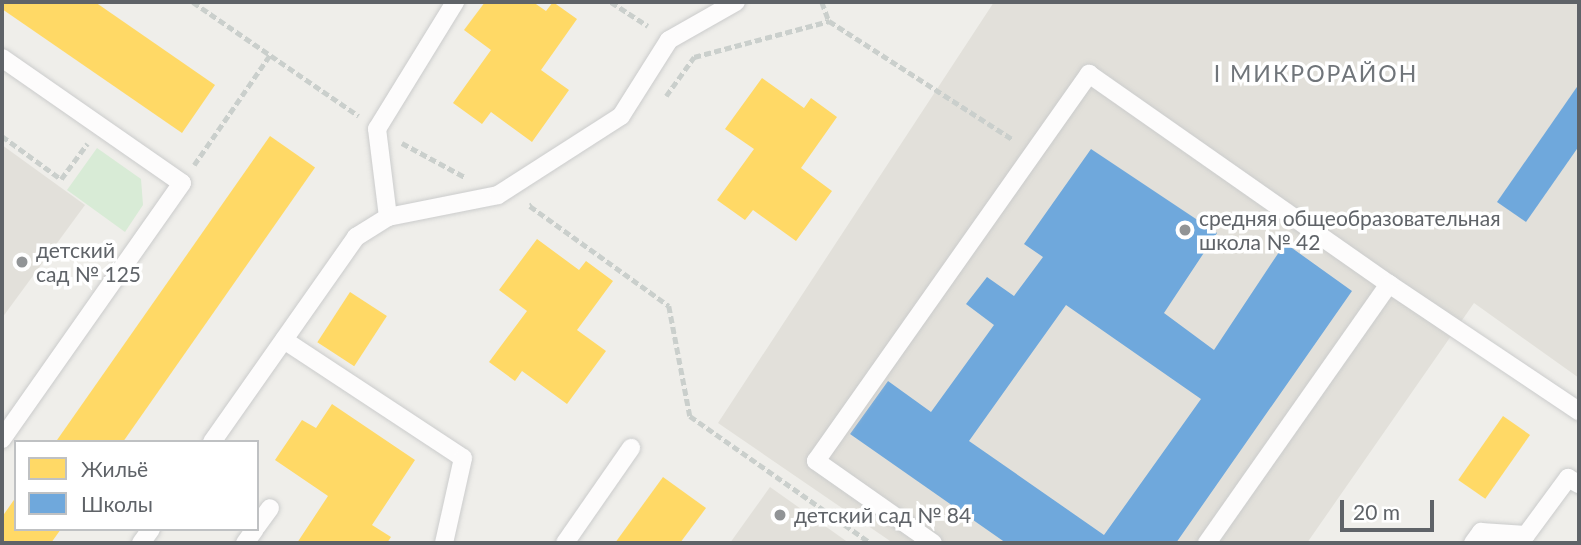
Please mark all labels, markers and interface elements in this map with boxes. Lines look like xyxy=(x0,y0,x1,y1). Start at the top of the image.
district label: I МИКРОРАЙОН xyxy=(1215,59,1417,87)
place label: средняя общеобразовательная школа № 42 xyxy=(1199,205,1500,255)
marker: средняя общеобразовательная школа № 42 xyxy=(1177,222,1193,238)
place label: детский сад № 125 xyxy=(36,237,141,287)
marker: детский сад № 125 xyxy=(14,254,30,270)
legend xyxy=(14,440,259,531)
text: Жильё xyxy=(81,456,148,481)
scale bar xyxy=(1343,486,1438,530)
text: Школы xyxy=(81,491,153,516)
text: 20 m xyxy=(1353,499,1400,524)
place label: детский сад № 84 xyxy=(794,502,971,528)
marker: детский сад № 84 xyxy=(772,507,788,523)

